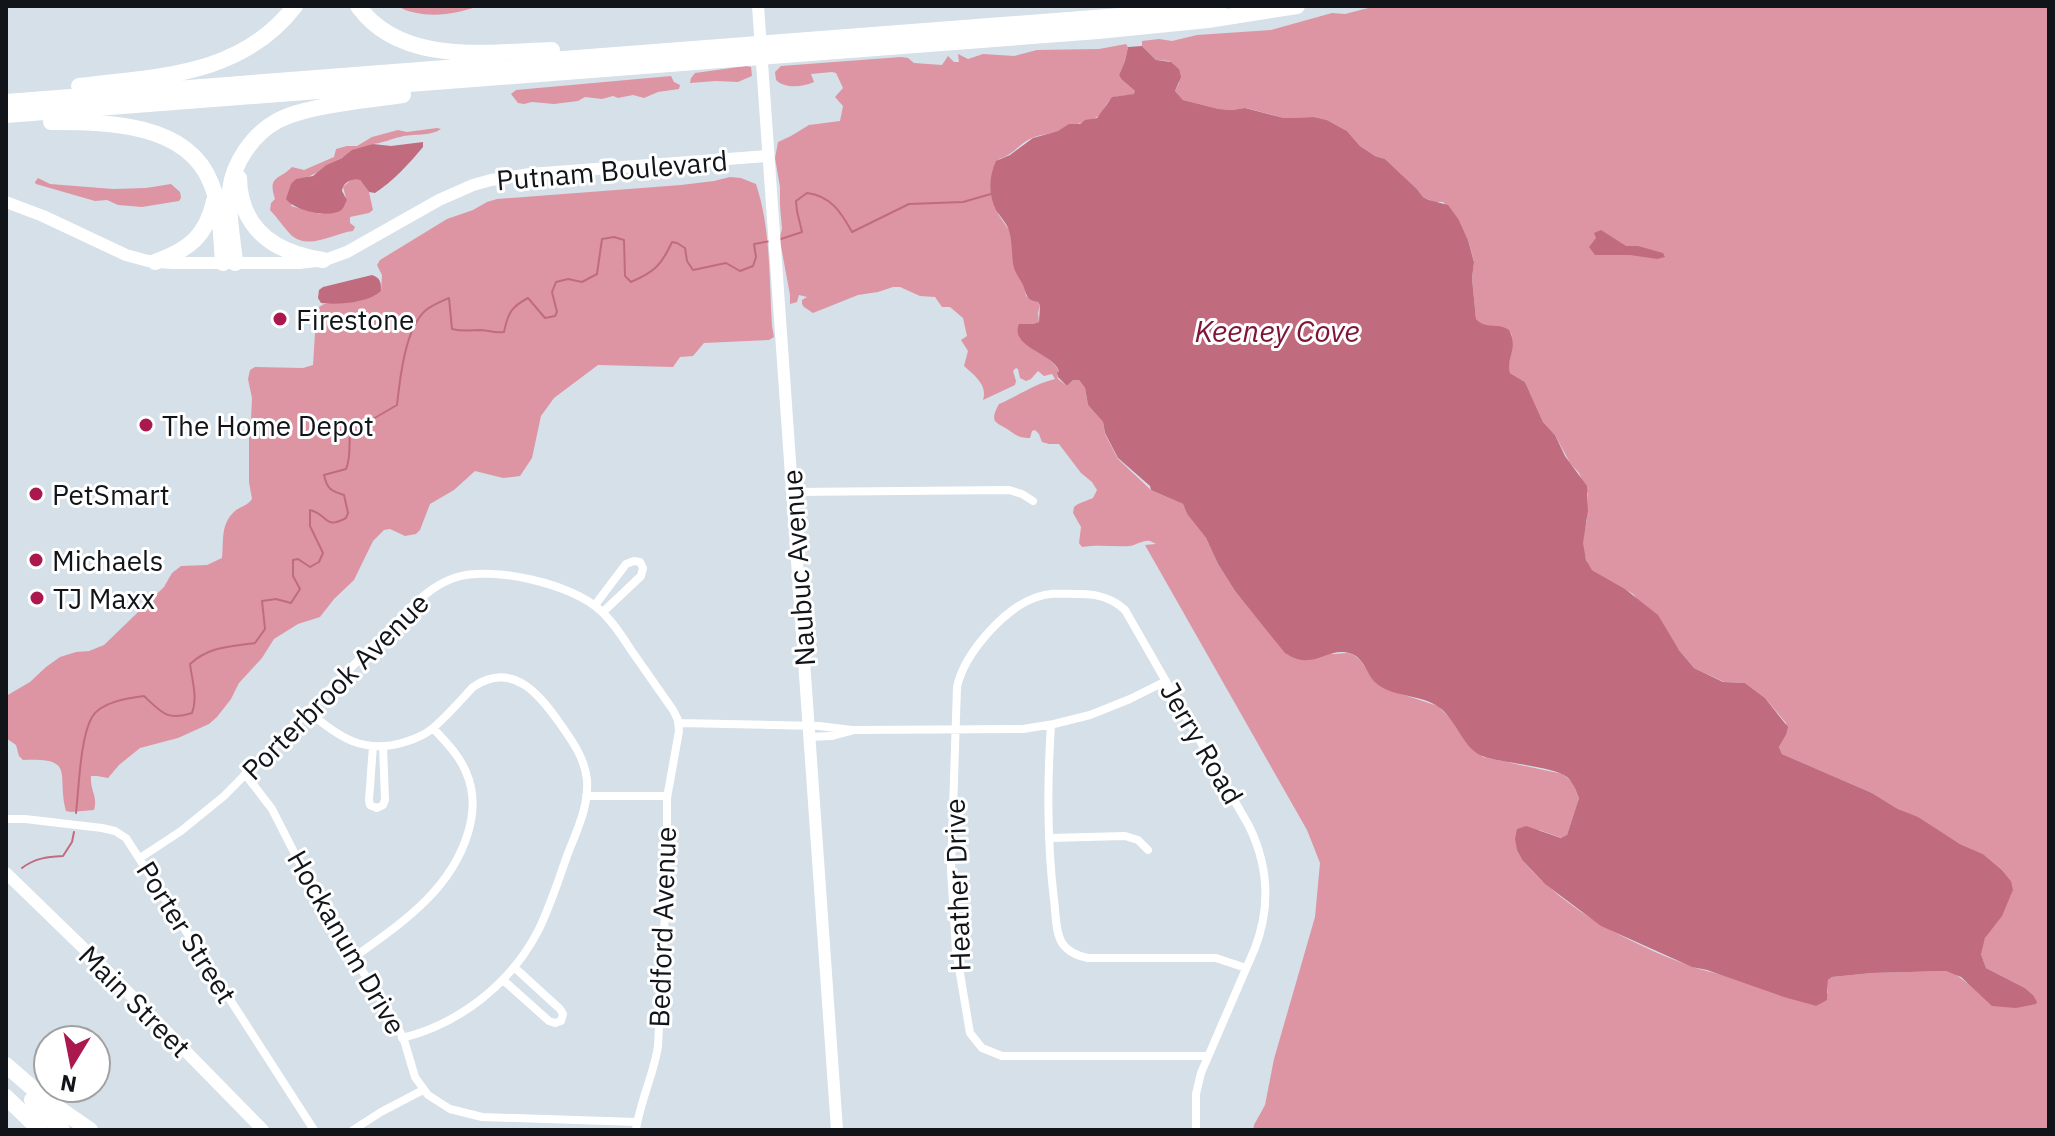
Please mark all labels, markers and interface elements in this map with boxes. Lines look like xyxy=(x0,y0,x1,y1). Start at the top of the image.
street label: Putnam Boulevard xyxy=(495,141,729,199)
place label: Firestone xyxy=(296,301,414,338)
marker: Firestone xyxy=(271,310,289,328)
water label: Keeney Cove xyxy=(1194,311,1360,350)
place label: The Home Depot xyxy=(162,407,374,444)
marker: The Home Depot xyxy=(137,416,155,434)
street label: Naubuc Avenue xyxy=(773,468,823,668)
place label: PetSmart xyxy=(52,476,170,513)
marker: PetSmart xyxy=(27,485,45,503)
place label: Michaels xyxy=(52,542,163,579)
marker: Michaels xyxy=(27,551,45,569)
place label: TJ Maxx xyxy=(53,580,155,617)
street label: Porterbrook Avenue xyxy=(233,584,437,788)
marker: TJ Maxx xyxy=(28,589,46,607)
street label: Jerry Road xyxy=(1152,675,1252,811)
street label: Heather Drive xyxy=(935,798,979,972)
street label: Bedford Avenue xyxy=(640,826,684,1028)
street label: Hockanum Drive xyxy=(279,843,415,1041)
street label: Porter Street xyxy=(129,854,245,1010)
street label: Main Street xyxy=(71,937,199,1065)
north arrow xyxy=(32,1024,112,1104)
text: N xyxy=(58,1069,79,1100)

